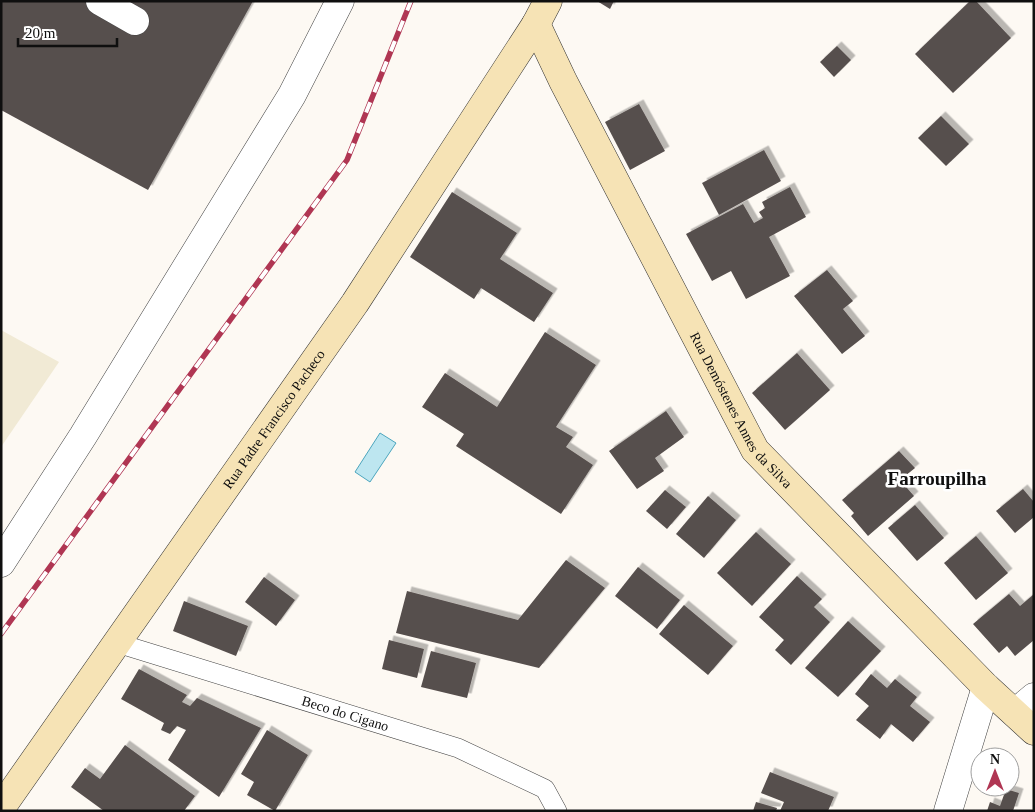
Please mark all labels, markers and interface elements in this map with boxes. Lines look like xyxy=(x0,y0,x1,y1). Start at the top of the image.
scale bar xyxy=(18,15,116,47)
text: 20 m xyxy=(25,25,56,41)
street label: Rua Demóstenes Annes da Silva xyxy=(687,330,795,492)
street label: Rua Padre Francisco Pacheco xyxy=(220,347,328,492)
district label: Farroupilha xyxy=(888,468,987,489)
street label: Beco do Cigano xyxy=(300,693,391,734)
north arrow xyxy=(970,747,1020,797)
text: N xyxy=(990,752,1000,767)

